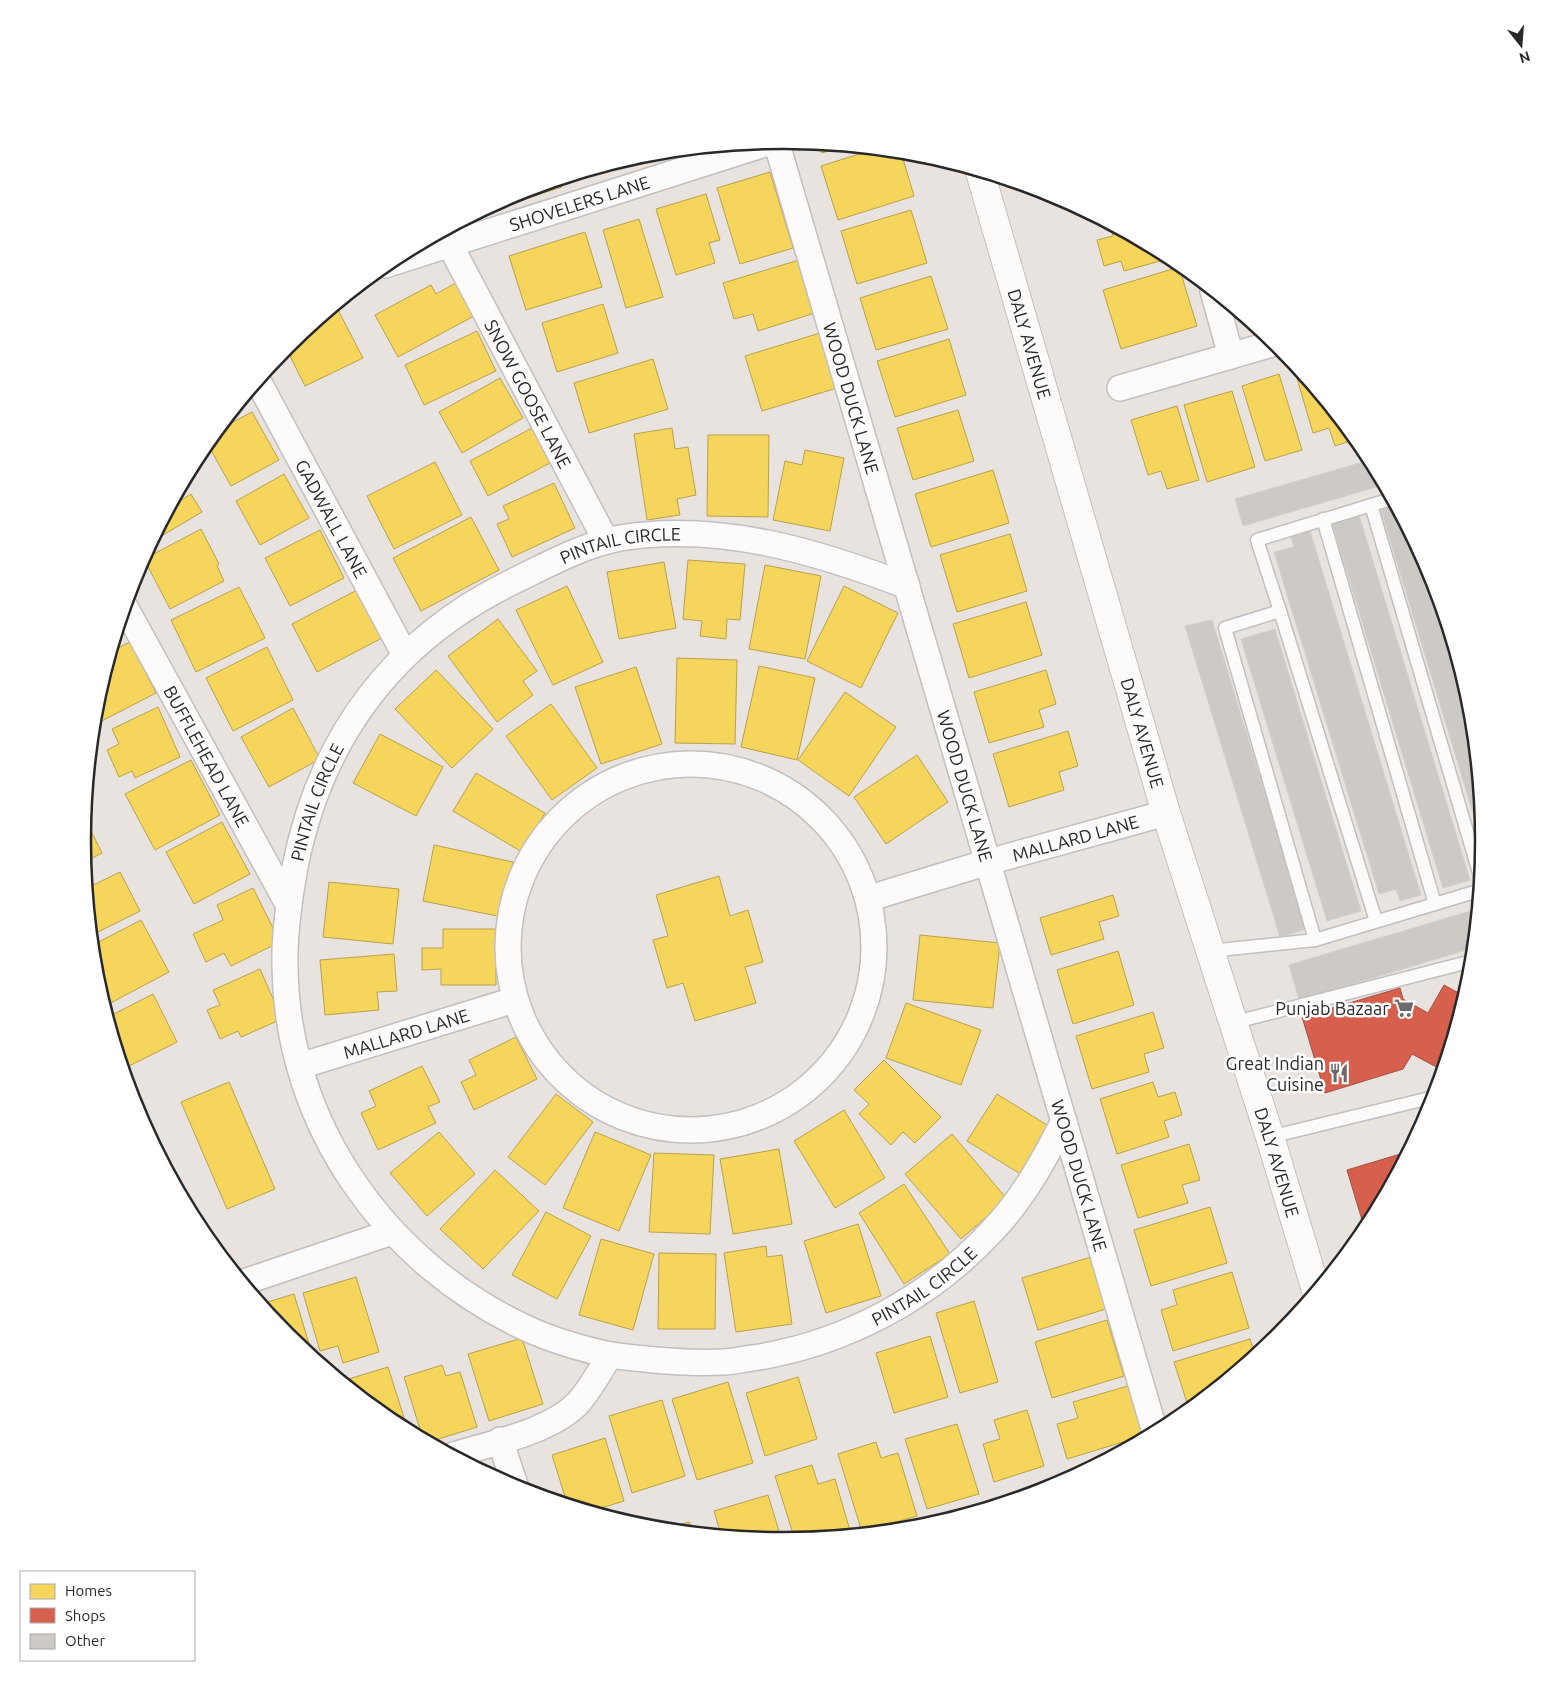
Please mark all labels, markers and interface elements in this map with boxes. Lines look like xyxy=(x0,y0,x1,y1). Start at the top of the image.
north arrow xyxy=(1496,20,1546,70)
text: N xyxy=(1517,48,1532,67)
street label: SHOVELERS LANE xyxy=(507,171,652,235)
street label: DALY AVENUE xyxy=(1004,287,1055,401)
street label: SNOW GOOSE LANE xyxy=(481,316,576,471)
street label: WOOD DUCK LANE xyxy=(820,320,883,476)
street label: GADWALL LANE xyxy=(292,456,372,581)
street label: PINTAIL CIRCLE xyxy=(557,523,681,567)
street label: DALY AVENUE xyxy=(1117,675,1168,790)
street label: BUFFLEHEAD LANE xyxy=(160,682,254,830)
street label: WOOD DUCK LANE xyxy=(934,708,997,864)
street label: PINTAIL CIRCLE xyxy=(286,740,347,863)
street label: MALLARD LANE xyxy=(1010,811,1141,865)
supermarket icon: Punjab Bazaar xyxy=(1393,997,1415,1019)
place label: Punjab Bazaar xyxy=(1275,998,1389,1018)
street label: MALLARD LANE xyxy=(341,1005,471,1062)
place label: Great Indian Cuisine xyxy=(1226,1053,1324,1094)
restaurant icon: Great Indian Cuisine xyxy=(1328,1062,1350,1084)
street label: WOOD DUCK LANE xyxy=(1048,1097,1111,1253)
street label: DALY AVENUE xyxy=(1251,1105,1304,1219)
street label: PINTAIL CIRCLE xyxy=(868,1242,981,1329)
legend xyxy=(20,1571,195,1661)
text: Homes xyxy=(65,1582,112,1599)
text: Shops xyxy=(65,1607,106,1624)
text: Other xyxy=(65,1632,105,1649)

